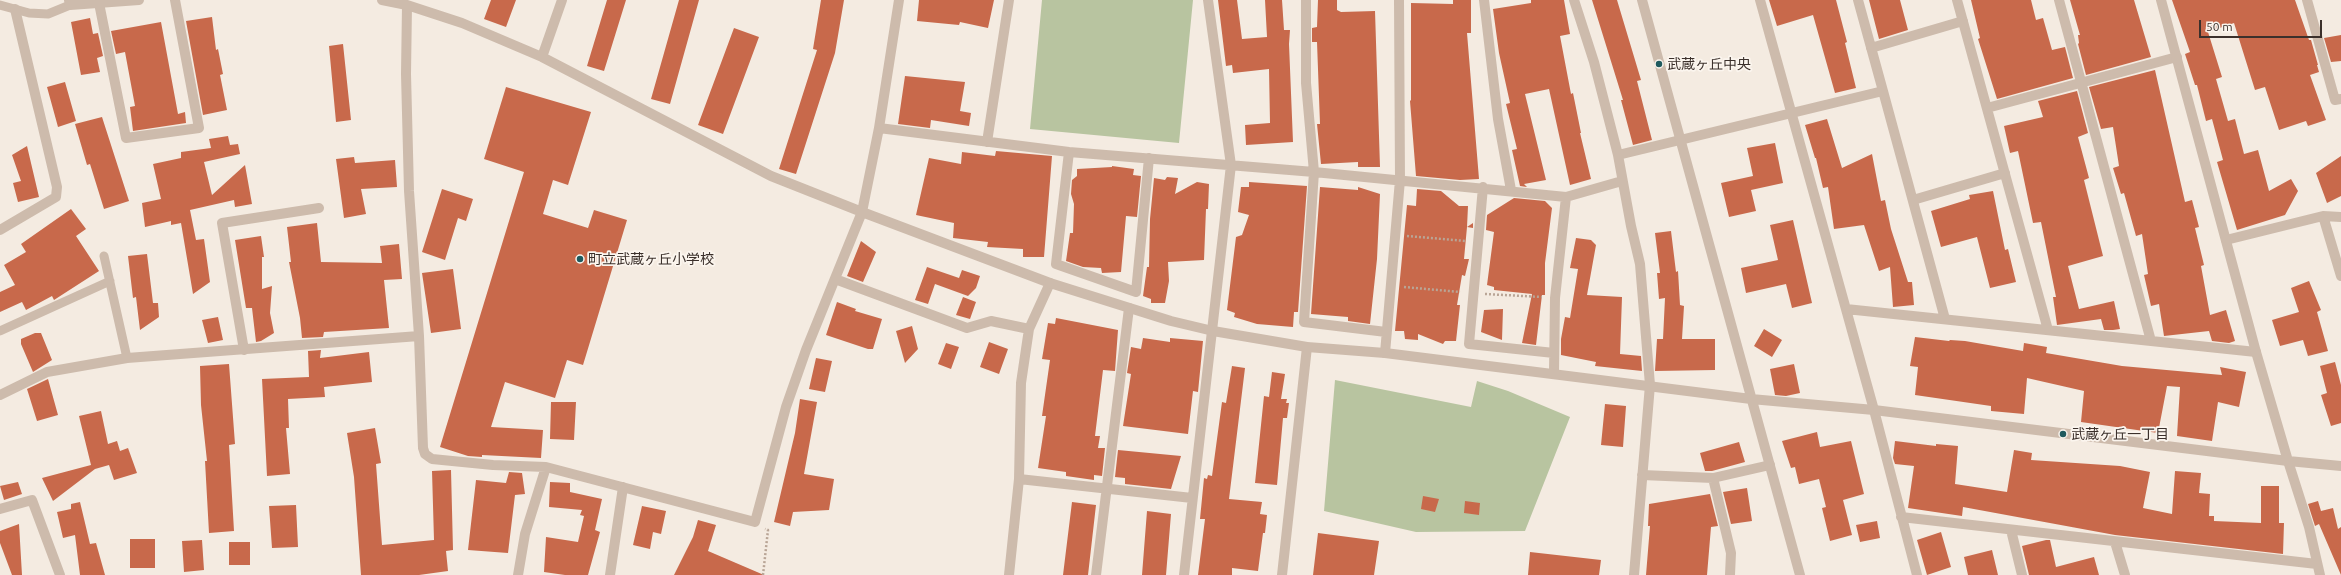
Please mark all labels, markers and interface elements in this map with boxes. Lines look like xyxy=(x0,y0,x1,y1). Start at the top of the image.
scale bar xyxy=(2201,12,2324,38)
text: 50 m xyxy=(2206,20,2233,33)
place label: 武蔵ヶ丘中央 xyxy=(1667,56,1751,72)
marker: 武蔵ヶ丘中央 xyxy=(1654,59,1664,69)
place label: 町立武蔵ヶ丘小学校 xyxy=(588,251,714,267)
marker: 町立武蔵ヶ丘小学校 xyxy=(575,254,585,264)
place label: 武蔵ヶ丘一丁目 xyxy=(2071,426,2169,442)
marker: 武蔵ヶ丘一丁目 xyxy=(2058,429,2068,439)

